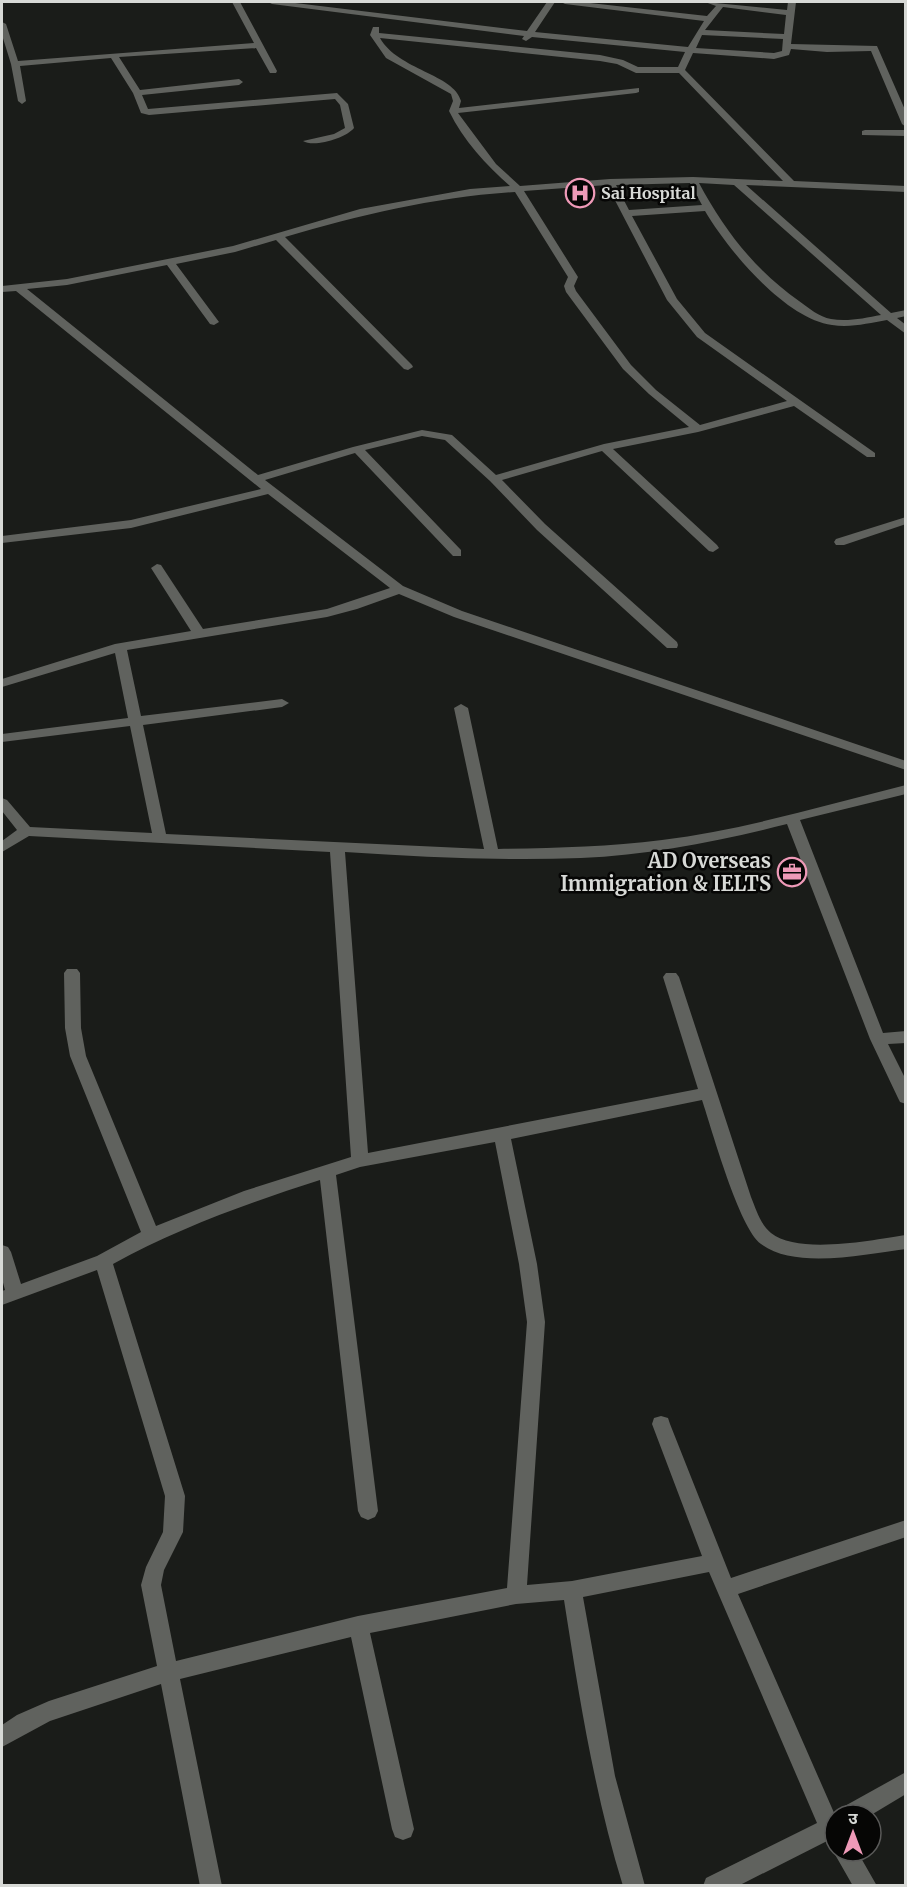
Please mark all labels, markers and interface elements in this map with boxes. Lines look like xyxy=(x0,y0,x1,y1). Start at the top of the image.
hospital icon: Sai Hospital xyxy=(564,177,596,209)
place label: Sai Hospital xyxy=(601,183,696,203)
place label: AD Overseas Immigration & IELTS xyxy=(560,848,771,896)
office icon: AD Overseas Immigration & IELTS xyxy=(776,856,808,888)
north arrow xyxy=(823,1803,883,1863)
text: उ xyxy=(848,1808,858,1828)

